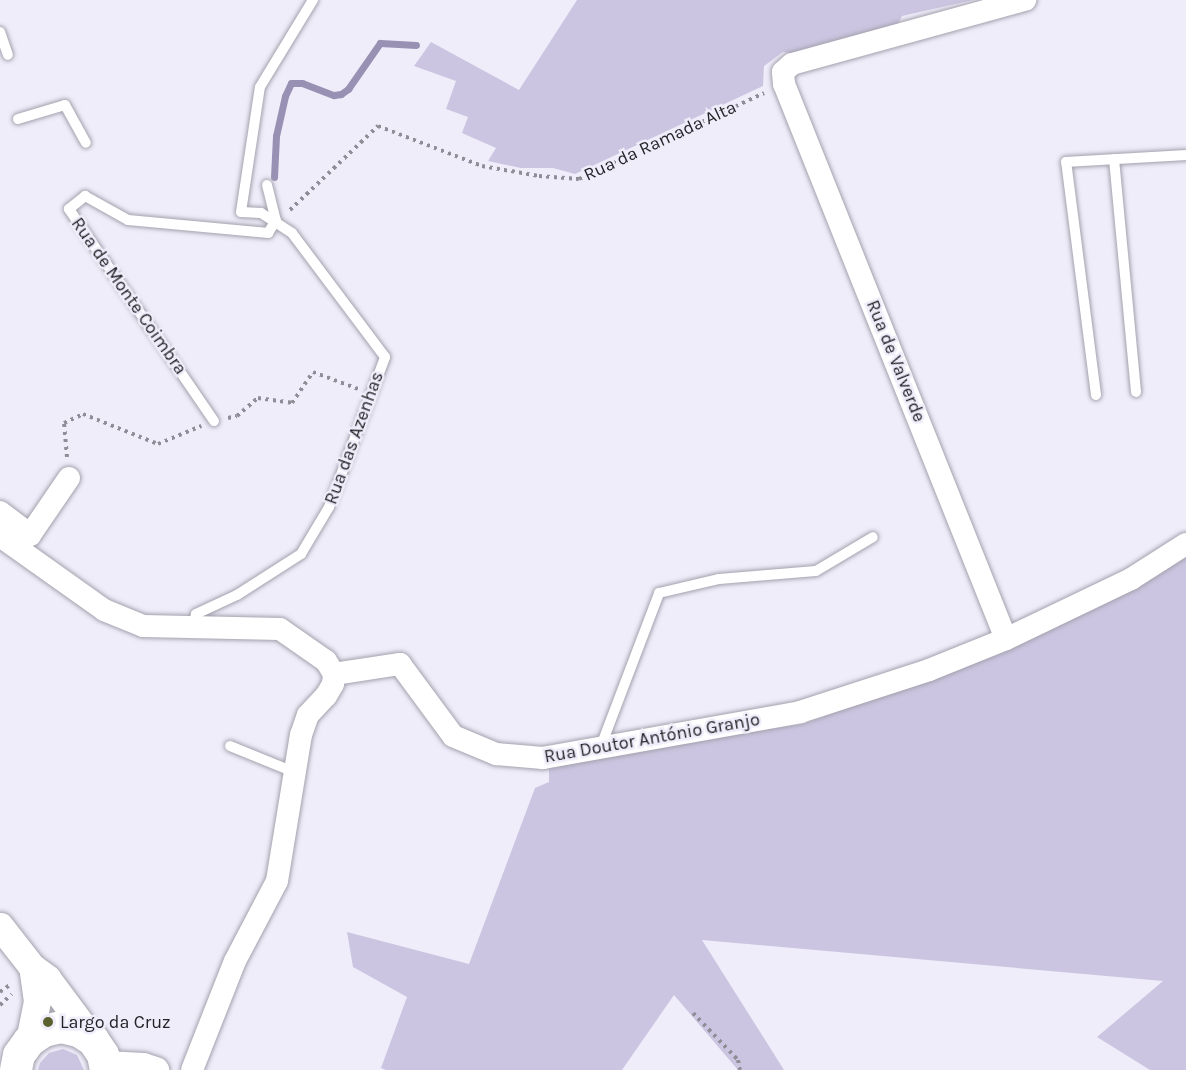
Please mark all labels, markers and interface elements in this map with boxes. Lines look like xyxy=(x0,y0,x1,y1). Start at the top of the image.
street label: Rua da Ramada Alta xyxy=(580,96,740,186)
street label: Rua de Monte Coimbra xyxy=(67,213,191,379)
street label: Rua de Valverde xyxy=(862,297,930,425)
street label: Rua das Azenhas xyxy=(320,369,388,507)
street label: Rua Doutor António Granjo xyxy=(542,708,762,768)
place label: Largo da Cruz xyxy=(60,1011,171,1033)
marker: Largo da Cruz xyxy=(41,1015,55,1029)

